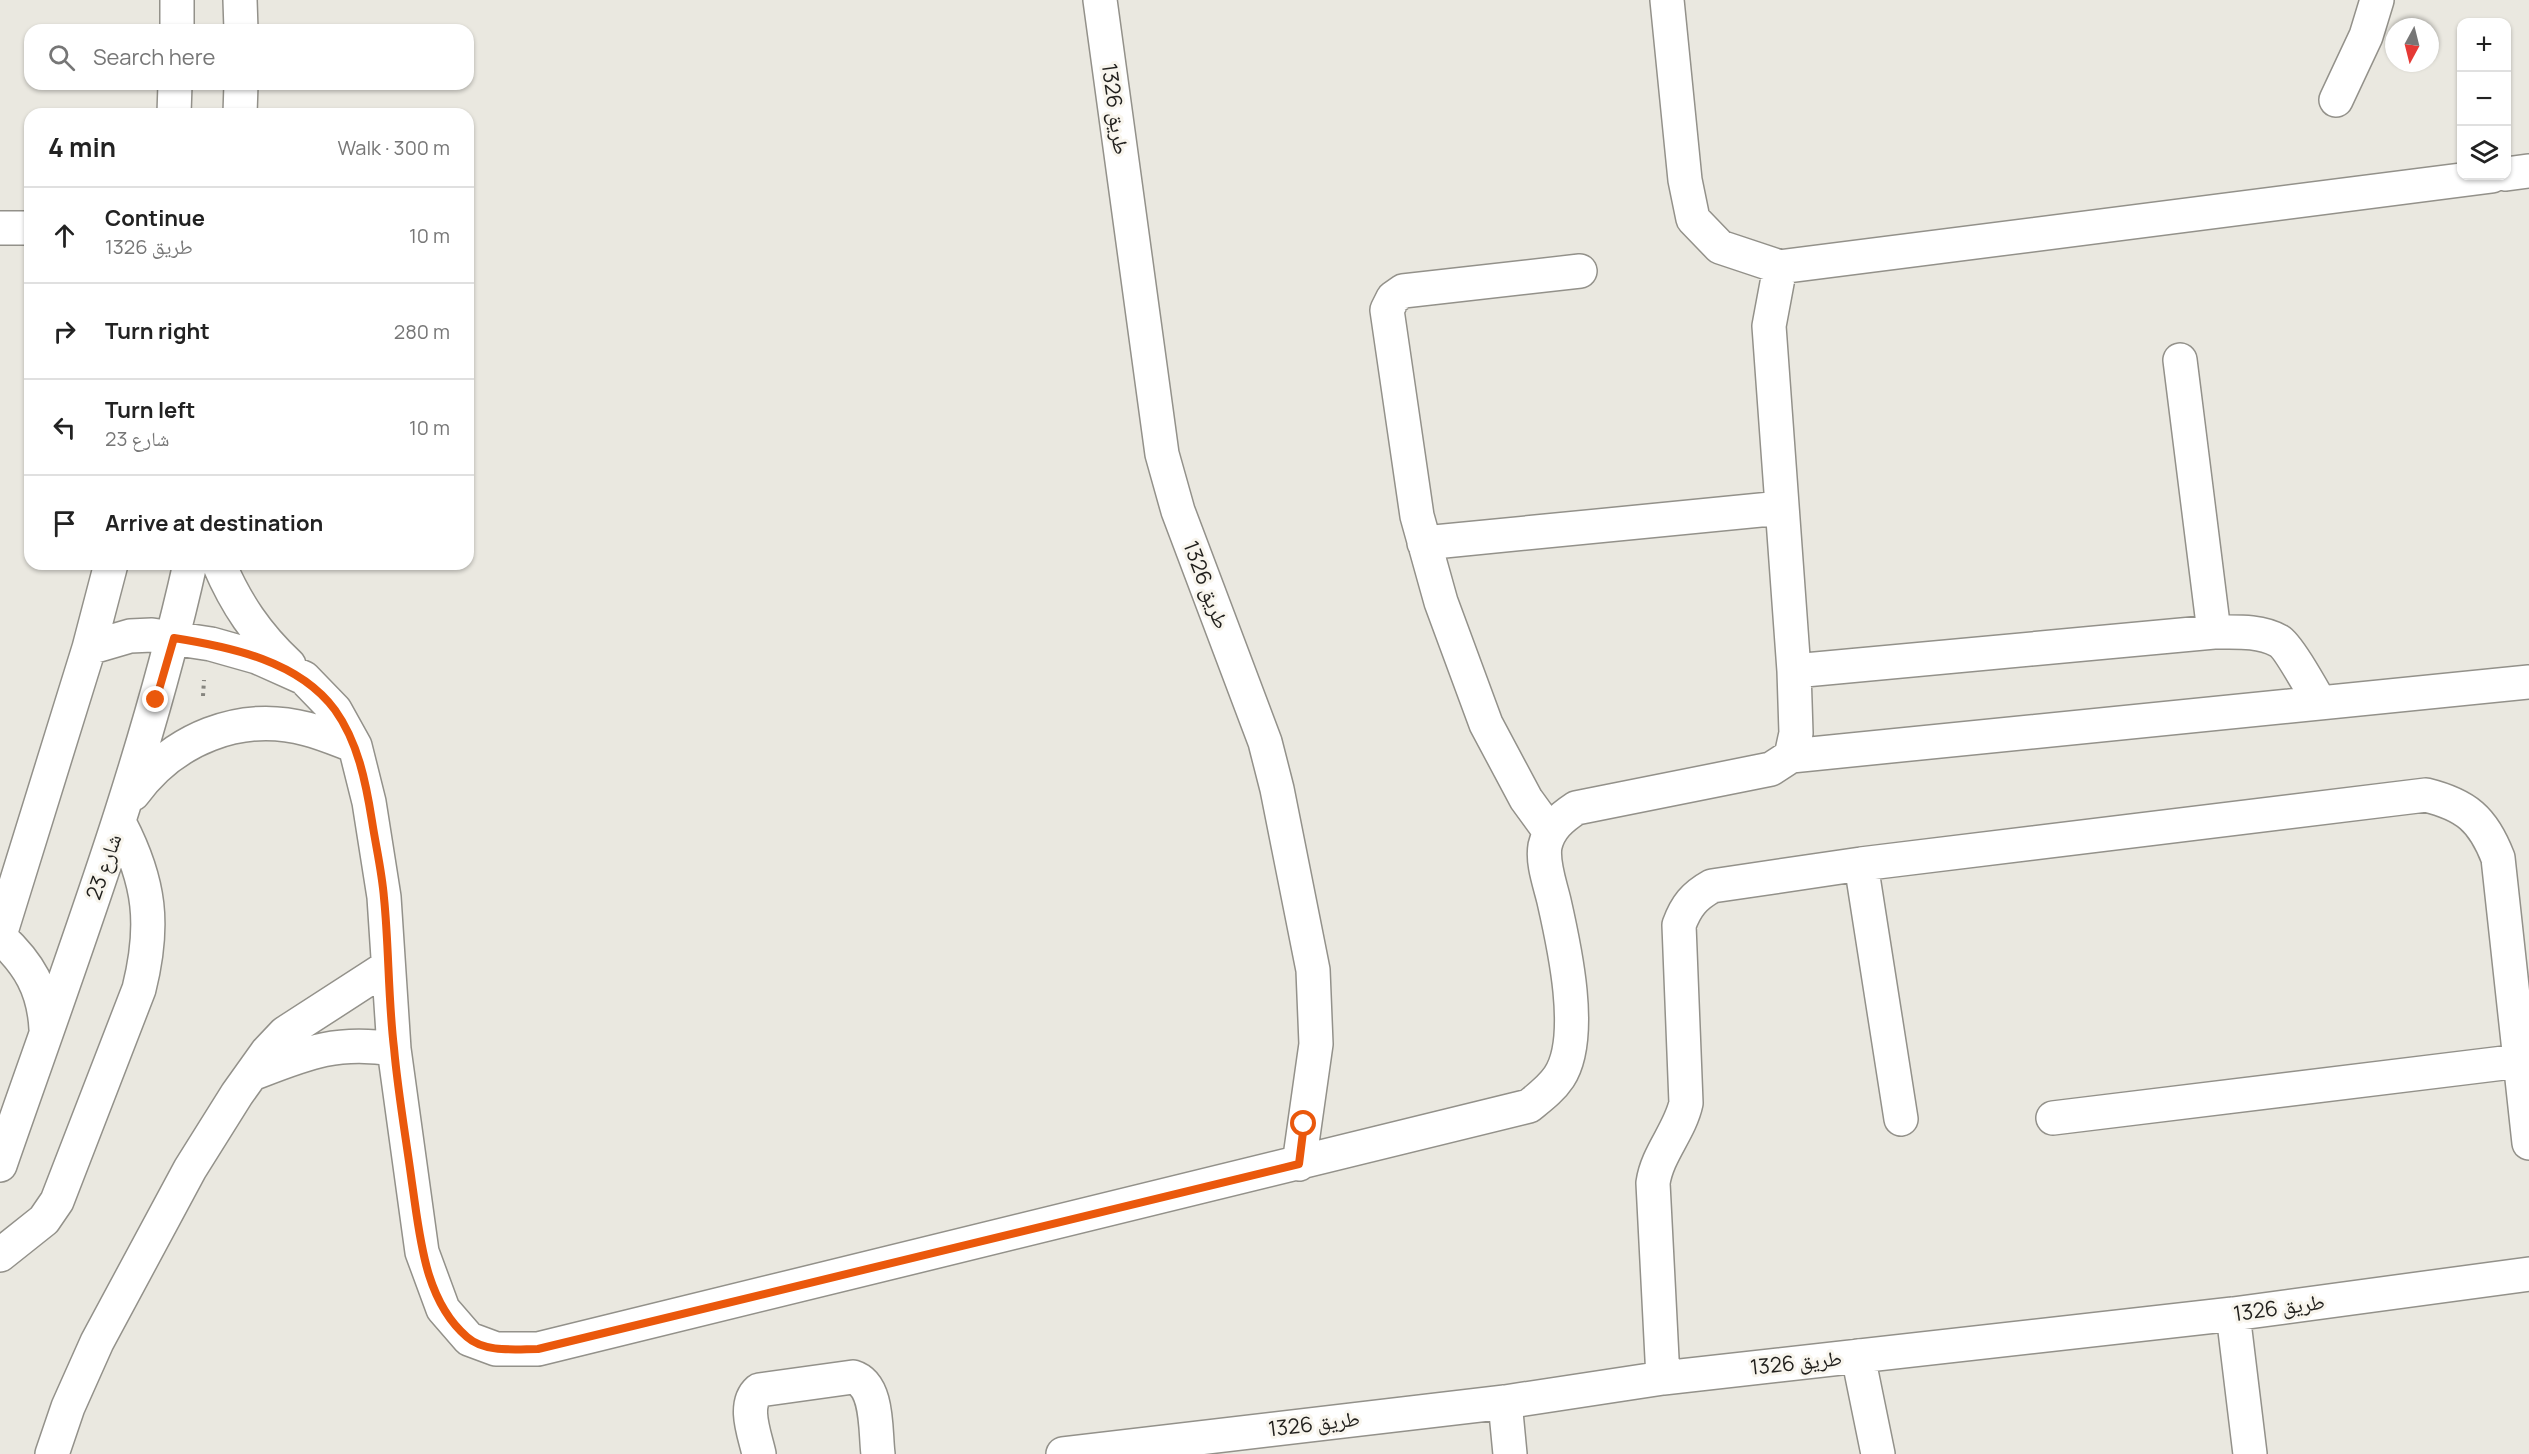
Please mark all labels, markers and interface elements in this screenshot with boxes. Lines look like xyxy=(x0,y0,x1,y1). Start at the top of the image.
north arrow xyxy=(2385,18,2439,72)
map controls xyxy=(2457,18,2511,180)
button: + xyxy=(2457,18,2511,72)
search box xyxy=(24,24,474,90)
icon: search xyxy=(45,41,78,74)
text: Search here xyxy=(93,42,215,72)
street label: طريق 1326 xyxy=(1096,61,1136,156)
button: − xyxy=(2457,72,2511,126)
button: layers xyxy=(2457,126,2511,180)
text: 4 min xyxy=(48,129,116,165)
text: Walk · 300 m xyxy=(338,134,450,161)
text: Continue xyxy=(105,203,205,233)
icon: ahead xyxy=(48,219,81,252)
text: 10 m xyxy=(409,222,450,249)
text: طريق 1326 xyxy=(105,233,193,260)
icon: right xyxy=(48,315,81,348)
text: Turn right xyxy=(105,316,210,346)
text: 280 m xyxy=(394,318,450,345)
text: Turn left xyxy=(105,395,195,425)
icon: left xyxy=(48,411,81,444)
text: 10 m xyxy=(409,414,450,441)
text: شارع 23 xyxy=(105,425,170,452)
icon: arrive xyxy=(48,507,81,540)
text: Arrive at destination xyxy=(105,508,323,538)
street label: طريق 1326 xyxy=(1177,537,1236,633)
route end xyxy=(142,686,168,712)
street label: شارع 23 xyxy=(79,830,127,903)
route start xyxy=(1290,1110,1316,1136)
street label: طريق 1326 xyxy=(2231,1287,2326,1327)
street label: طريق 1326 xyxy=(1749,1343,1843,1381)
street label: طريق 1326 xyxy=(1266,1404,1361,1443)

